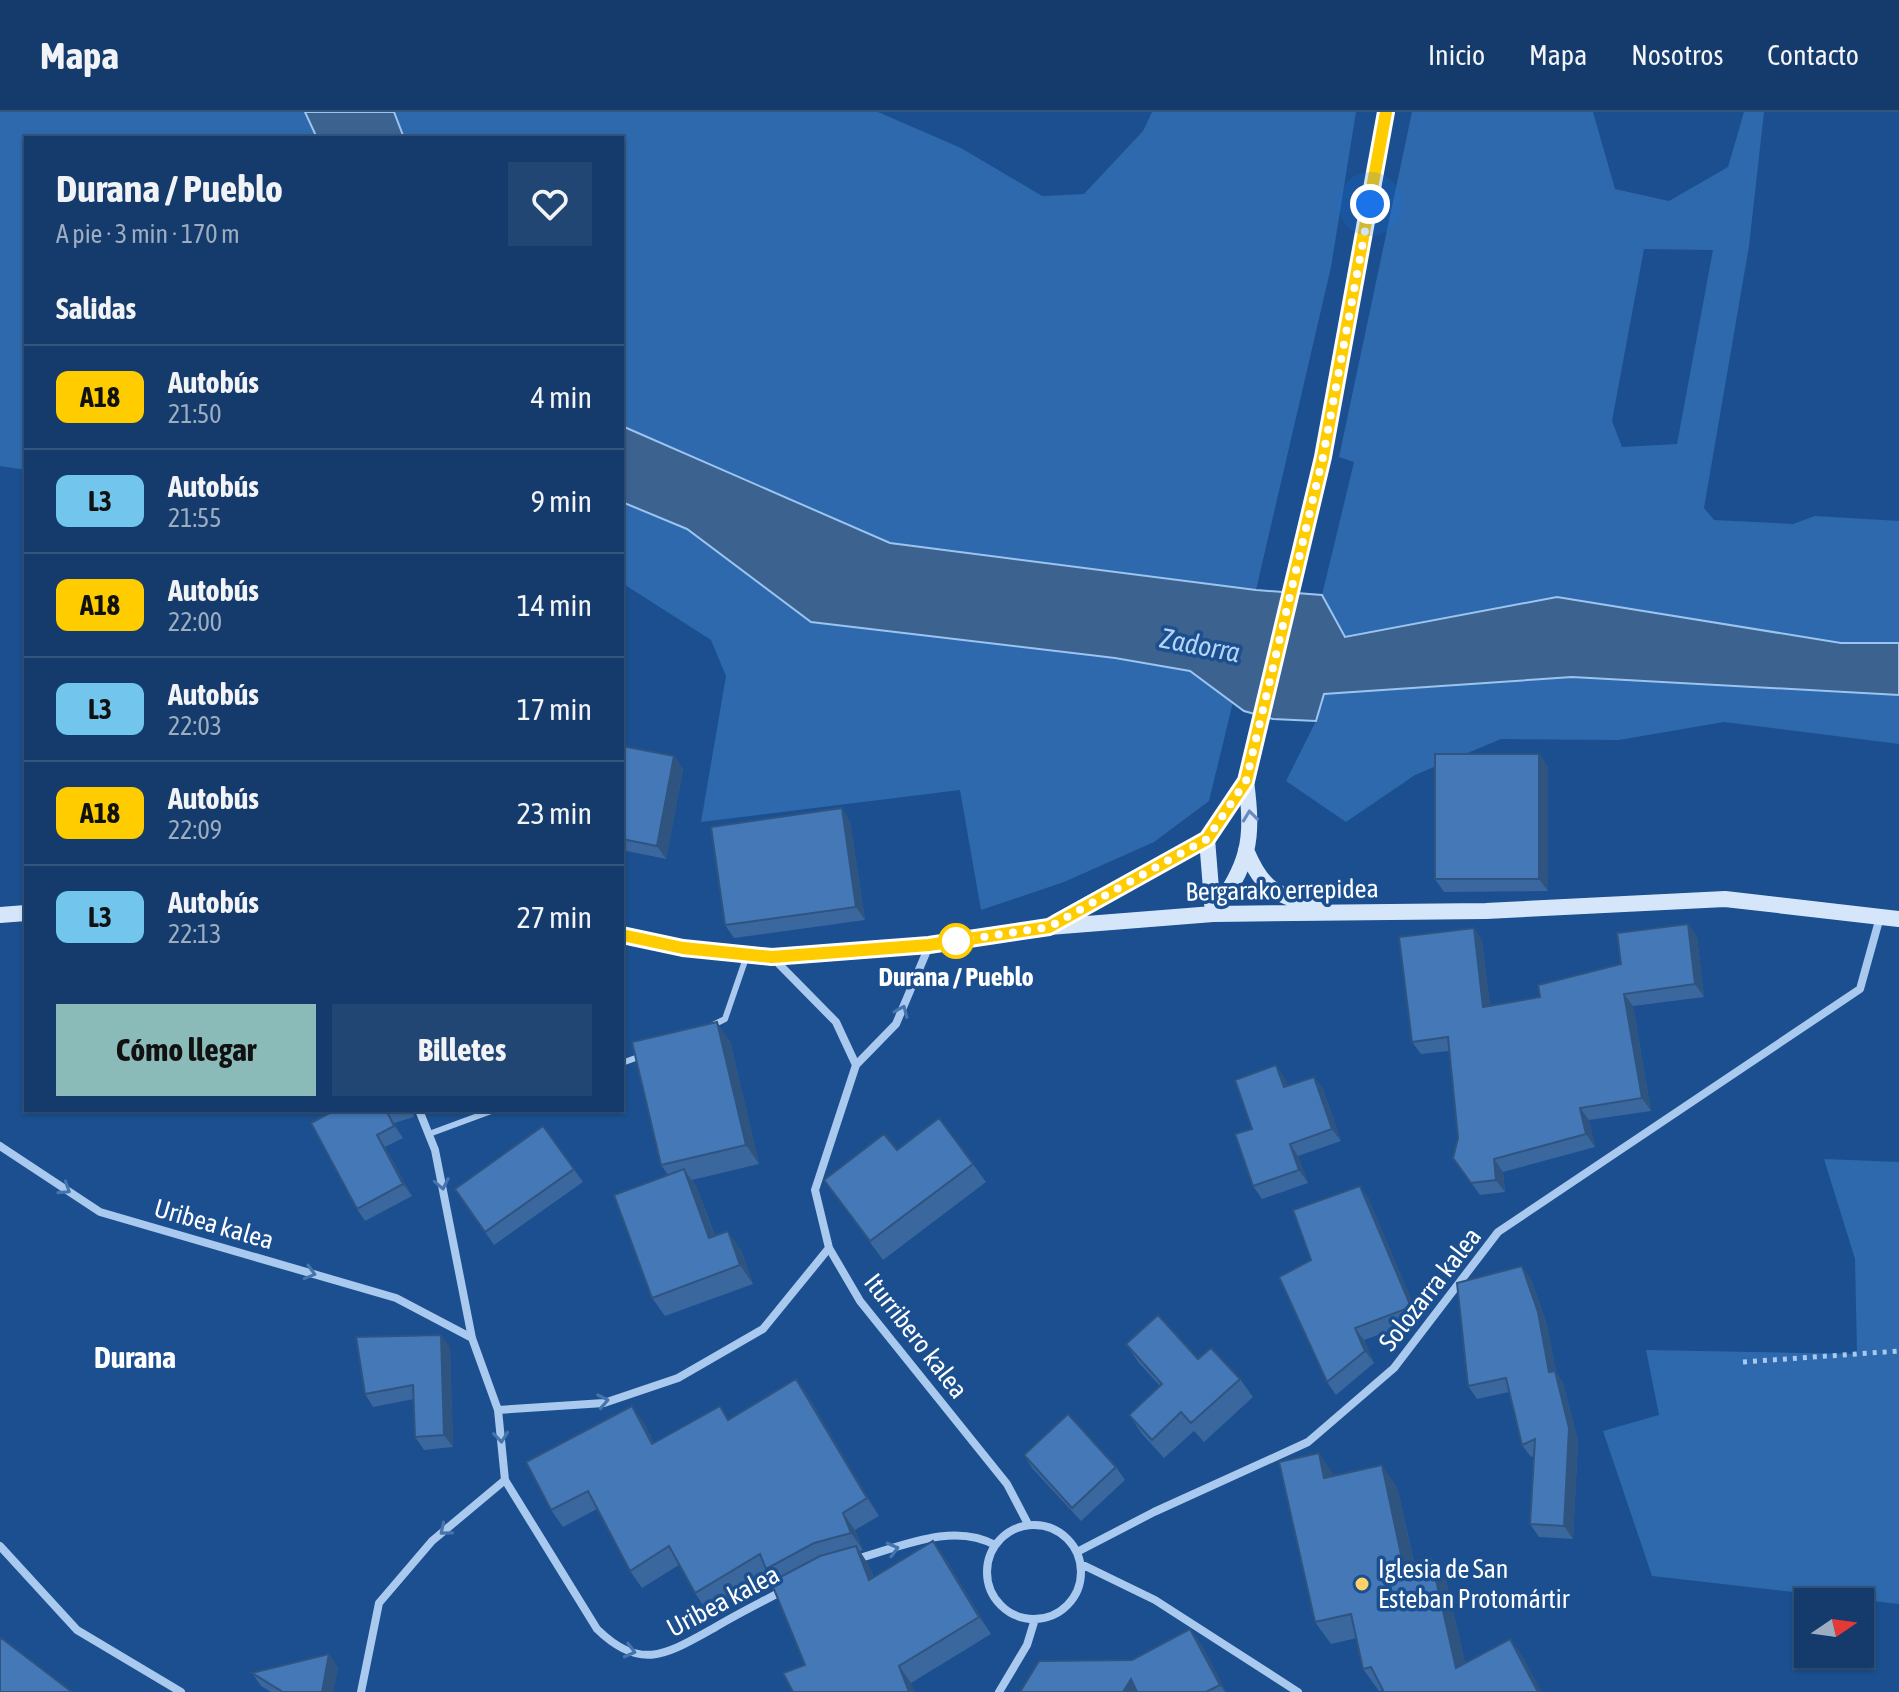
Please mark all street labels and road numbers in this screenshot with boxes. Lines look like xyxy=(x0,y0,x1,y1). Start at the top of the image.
street label: Bergarako errepidea xyxy=(1185,873,1379,907)
street label: Uribea kalea xyxy=(151,1193,277,1255)
street label: Solozarra kalea xyxy=(1373,1222,1487,1356)
street label: Iturribero kalea xyxy=(858,1268,974,1404)
street label: Uribea kalea xyxy=(662,1559,784,1643)

